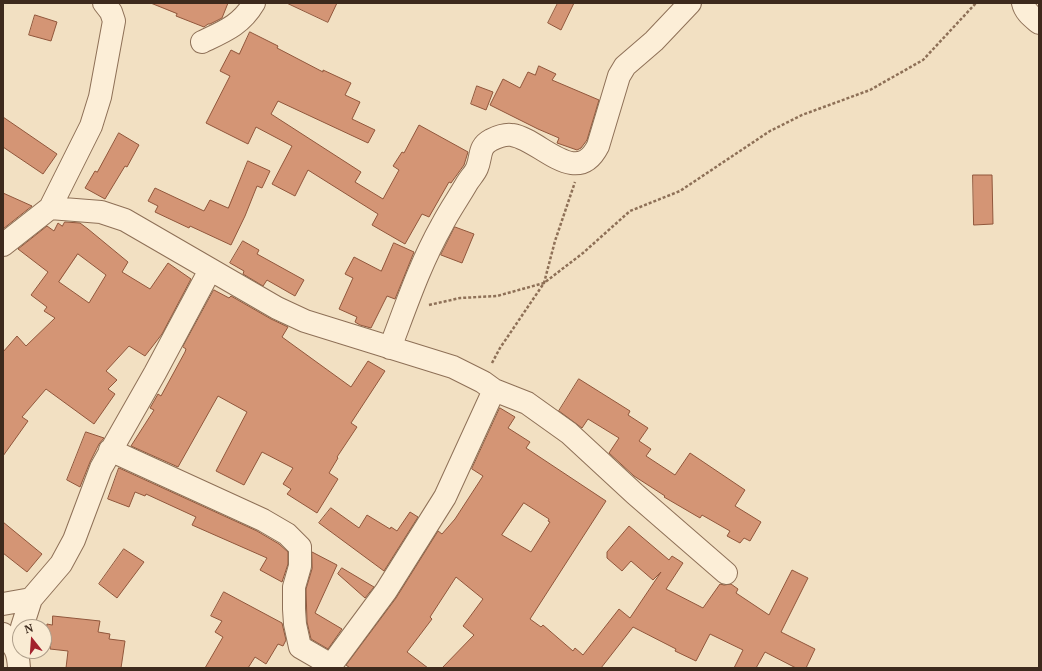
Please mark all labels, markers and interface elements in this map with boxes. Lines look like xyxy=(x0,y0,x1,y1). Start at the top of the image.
north arrow xyxy=(12,619,52,659)
text: N xyxy=(23,621,35,636)

